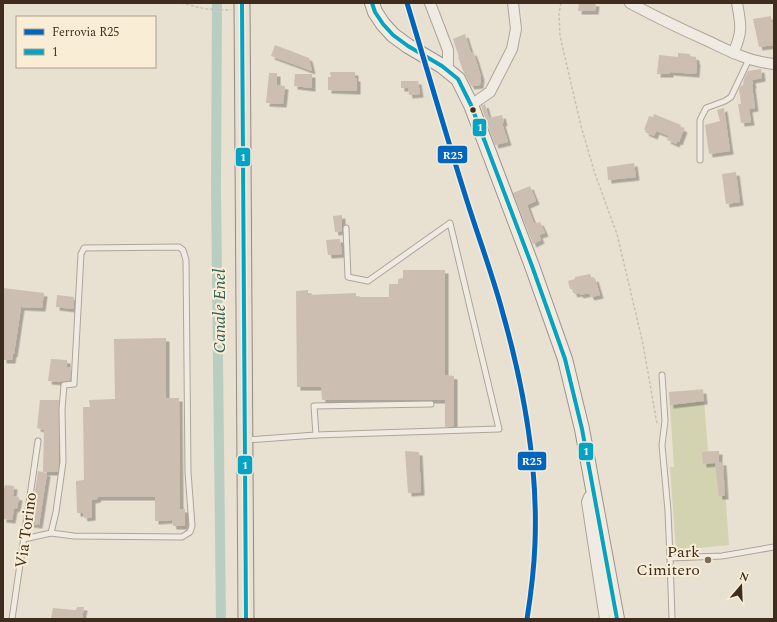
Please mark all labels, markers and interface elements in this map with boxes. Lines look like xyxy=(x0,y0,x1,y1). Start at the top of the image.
legend xyxy=(16,16,156,68)
text: Ferrovia R25 xyxy=(52,23,119,42)
text: 1 xyxy=(52,43,58,62)
unlabelled marker xyxy=(468,105,478,115)
line badge: 1 xyxy=(472,118,487,137)
text: 1 xyxy=(477,119,483,136)
line badge: R25 xyxy=(437,145,468,164)
line badge: 1 xyxy=(235,147,251,167)
text: R25 xyxy=(443,147,463,164)
text: 1 xyxy=(240,149,246,166)
water label: Canale Enel xyxy=(207,268,233,353)
line badge: 1 xyxy=(578,442,594,461)
text: 1 xyxy=(583,443,589,460)
line badge: R25 xyxy=(517,451,547,471)
text: R25 xyxy=(522,453,542,470)
line badge: 1 xyxy=(237,455,253,475)
text: 1 xyxy=(242,457,248,474)
street label: Via Torino xyxy=(9,491,43,570)
place label: Park Cimitero xyxy=(636,540,700,582)
marker: Park Cimitero xyxy=(703,555,713,565)
north arrow xyxy=(721,566,761,606)
text: N xyxy=(737,568,751,587)

